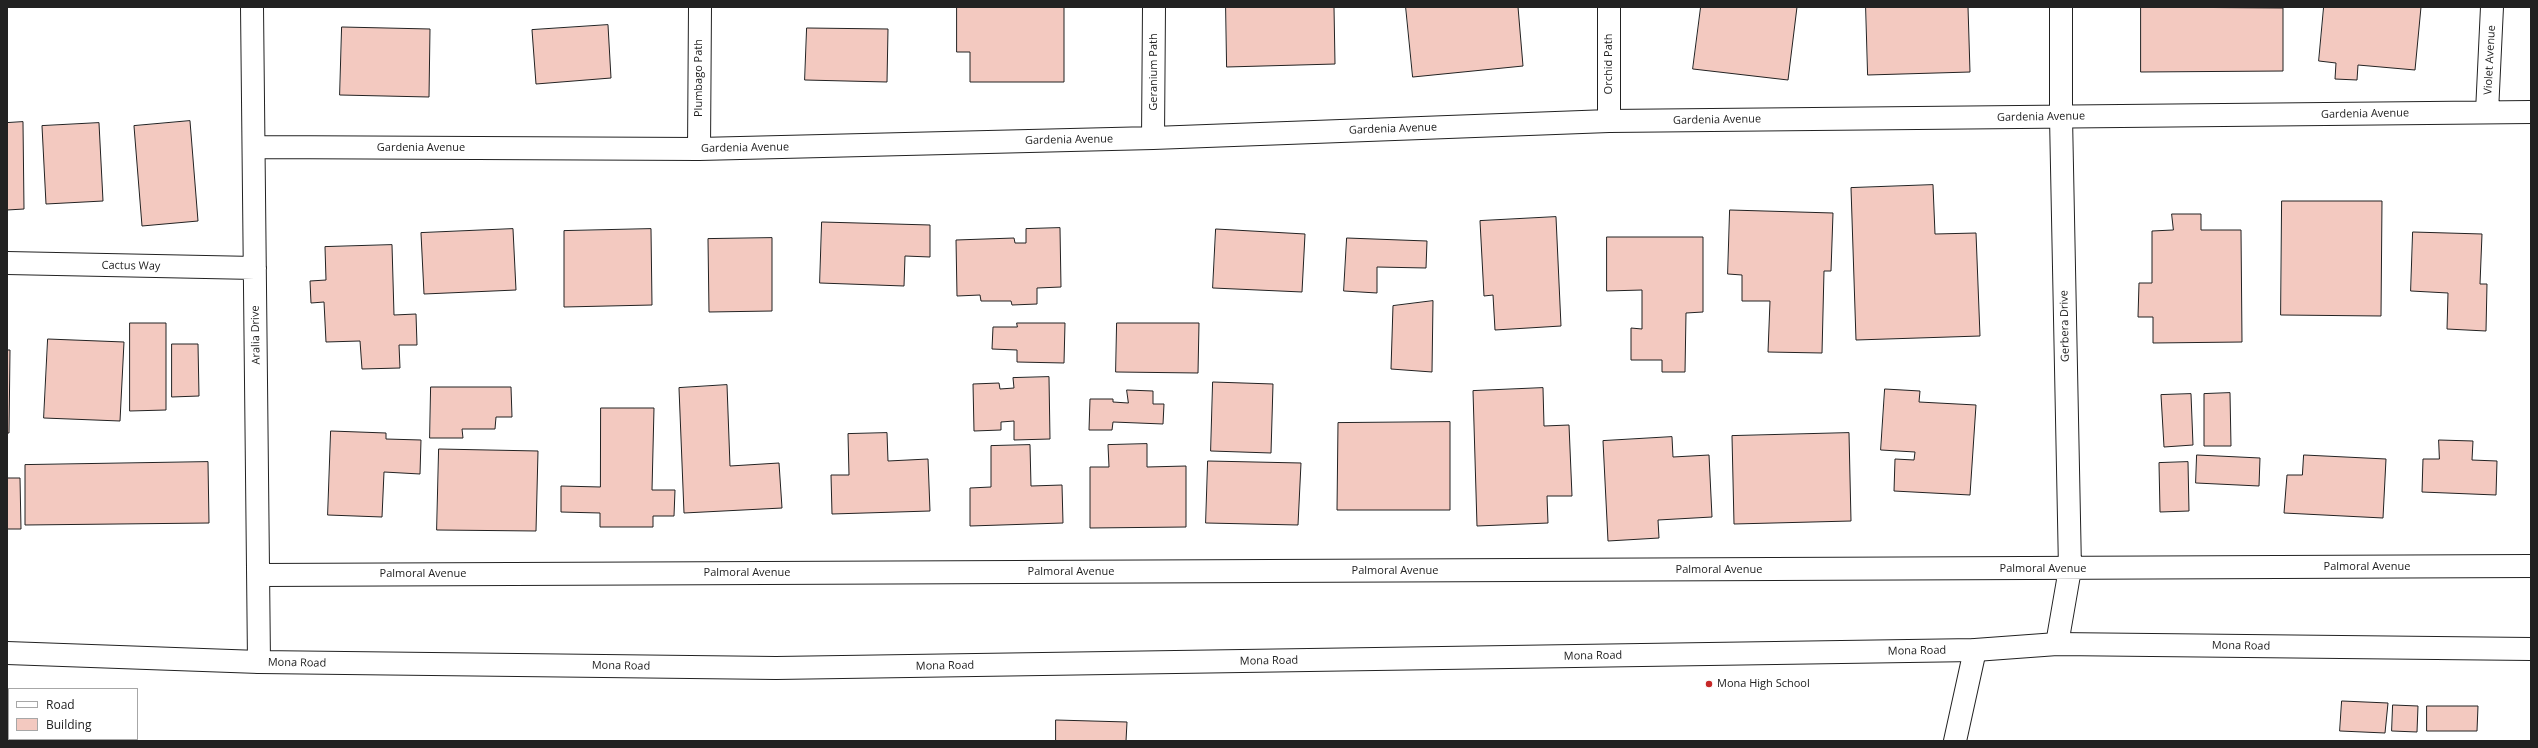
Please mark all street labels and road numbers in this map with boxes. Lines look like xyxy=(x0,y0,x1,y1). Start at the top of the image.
street label: Violet Avenue xyxy=(2482,25,2498,95)
street label: Geranium Path xyxy=(1147,33,1161,111)
street label: Orchid Path xyxy=(1602,34,1616,94)
street label: Plumbago Path xyxy=(692,39,706,117)
street label: Gardenia Avenue xyxy=(2321,107,2409,121)
street label: Gardenia Avenue xyxy=(1997,110,2085,124)
street label: Gardenia Avenue xyxy=(1673,113,1761,127)
street label: Gardenia Avenue xyxy=(1349,121,1437,137)
street label: Gardenia Avenue xyxy=(1025,133,1113,147)
street label: Gardenia Avenue xyxy=(377,141,465,155)
street label: Gardenia Avenue xyxy=(701,141,789,155)
street label: Cactus Way xyxy=(101,259,161,273)
street label: Gerbera Drive xyxy=(2058,290,2072,362)
street label: Aralia Drive xyxy=(249,305,263,365)
street label: Palmoral Avenue xyxy=(2324,560,2410,574)
street label: Palmoral Avenue xyxy=(2000,562,2086,576)
street label: Palmoral Avenue xyxy=(1676,563,1762,577)
street label: Palmoral Avenue xyxy=(1352,564,1438,578)
street label: Palmoral Avenue xyxy=(1028,565,1114,579)
street label: Palmoral Avenue xyxy=(704,566,790,580)
street label: Palmoral Avenue xyxy=(380,567,466,581)
street label: Mona Road xyxy=(2212,639,2270,653)
street label: Mona Road xyxy=(1888,644,1946,658)
street label: Mona Road xyxy=(1564,649,1622,663)
street label: Mona Road xyxy=(1240,654,1298,668)
street label: Mona Road xyxy=(268,656,326,670)
street label: Mona Road xyxy=(592,659,650,673)
street label: Mona Road xyxy=(916,659,974,673)

